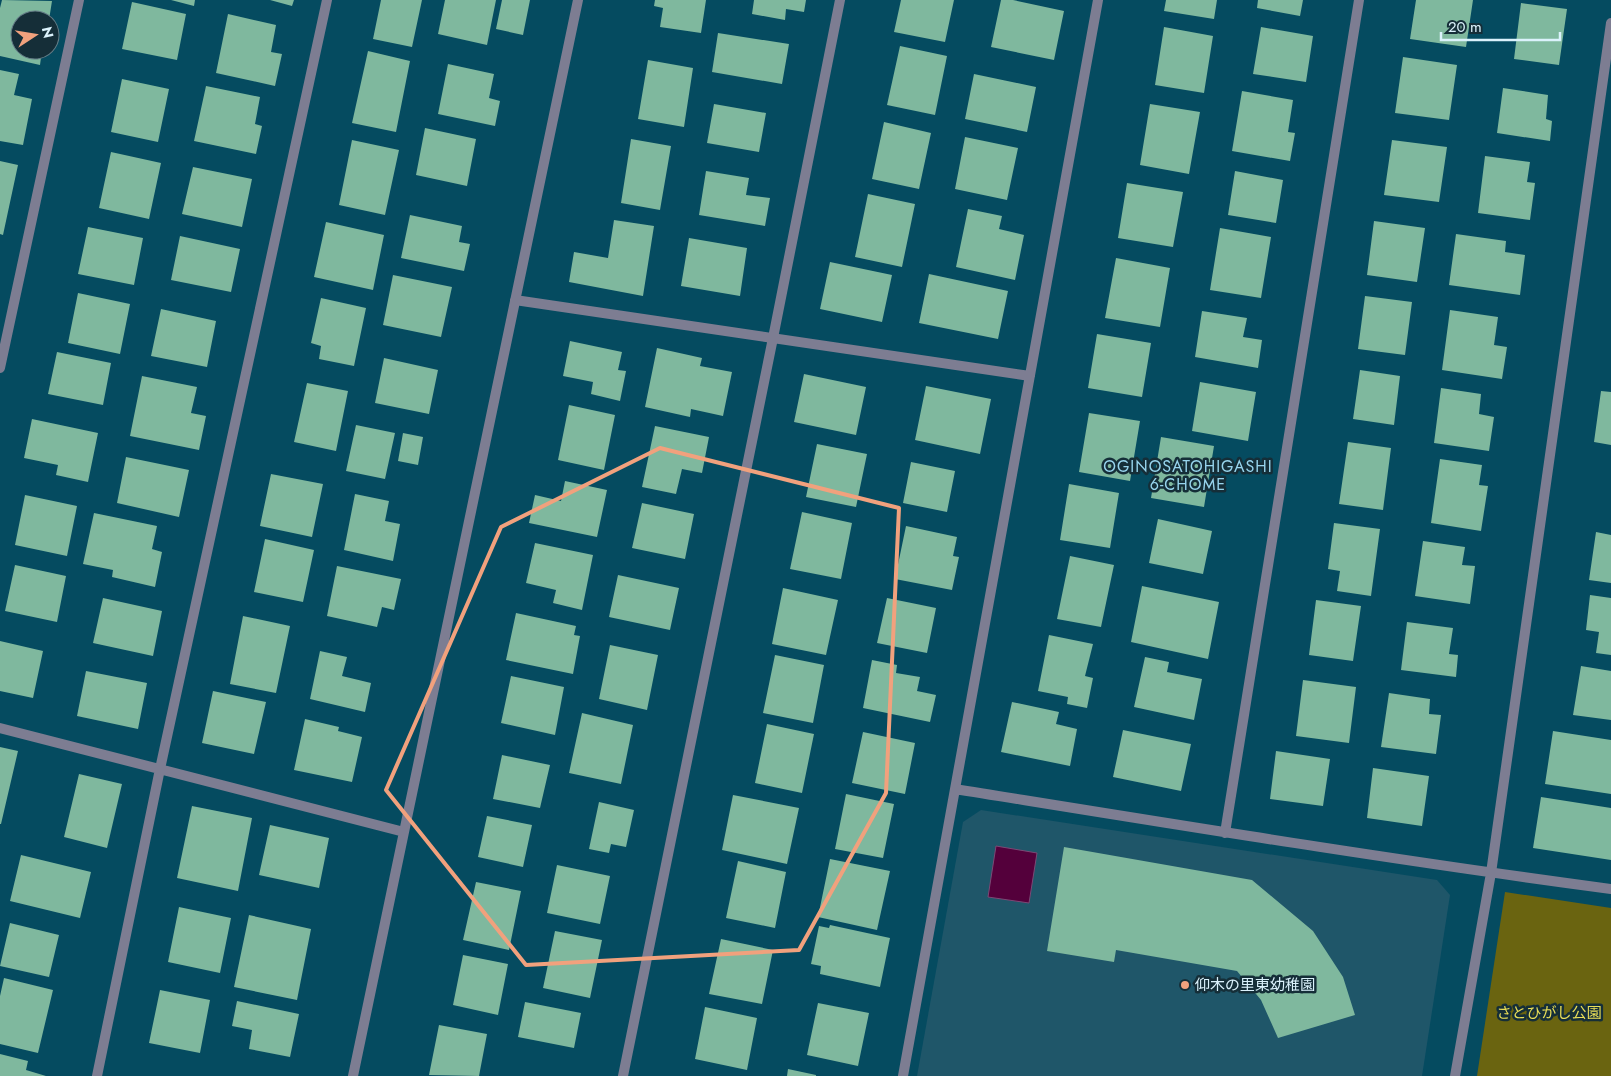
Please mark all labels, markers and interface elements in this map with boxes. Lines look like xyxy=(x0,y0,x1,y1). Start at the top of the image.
north arrow xyxy=(10,10,60,60)
scale bar xyxy=(1441,10,1560,42)
text: 20 m xyxy=(1448,16,1482,38)
text: N xyxy=(37,25,59,40)
district label: OGINOSATOHIGASHI 6-CHOME xyxy=(1103,455,1273,496)
place label: 仰木の里東幼稚園 xyxy=(1194,974,1315,996)
marker: 仰木の里東幼稚園 xyxy=(1179,979,1191,991)
park label: さとひがし公園 xyxy=(1496,1002,1602,1024)

